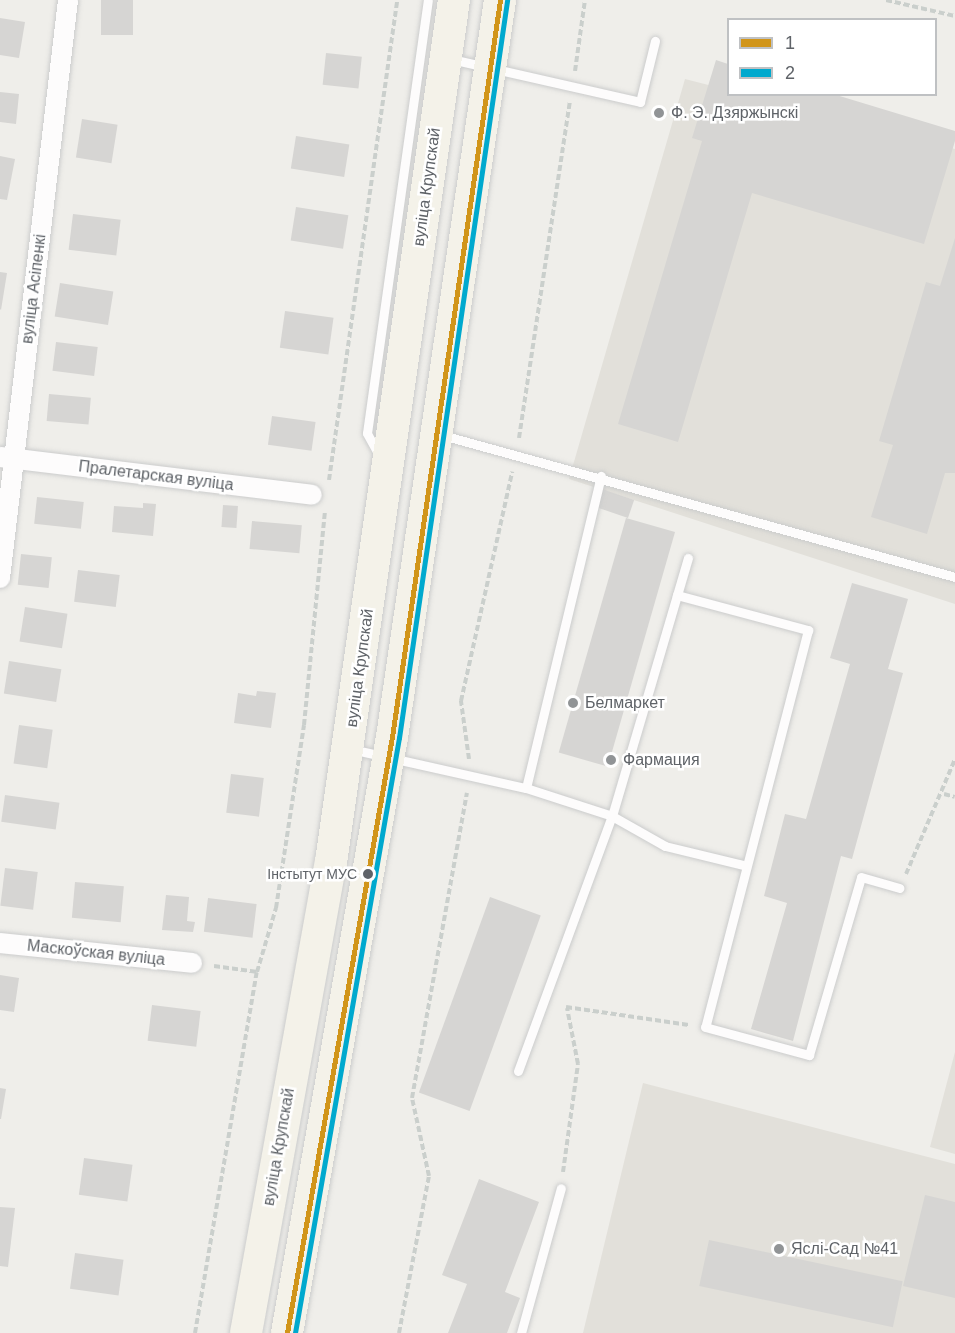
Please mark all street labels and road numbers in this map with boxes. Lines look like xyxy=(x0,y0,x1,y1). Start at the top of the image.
street label: вуліца Крупскай xyxy=(409,127,445,247)
street label: вуліца Асіпенкі xyxy=(18,233,50,345)
street label: Пралетарская вуліца xyxy=(77,457,235,495)
street label: вуліца Крупскай xyxy=(342,608,378,728)
street label: Маскоўская вуліца xyxy=(26,936,166,970)
street label: вуліца Крупскай xyxy=(259,1087,299,1207)

